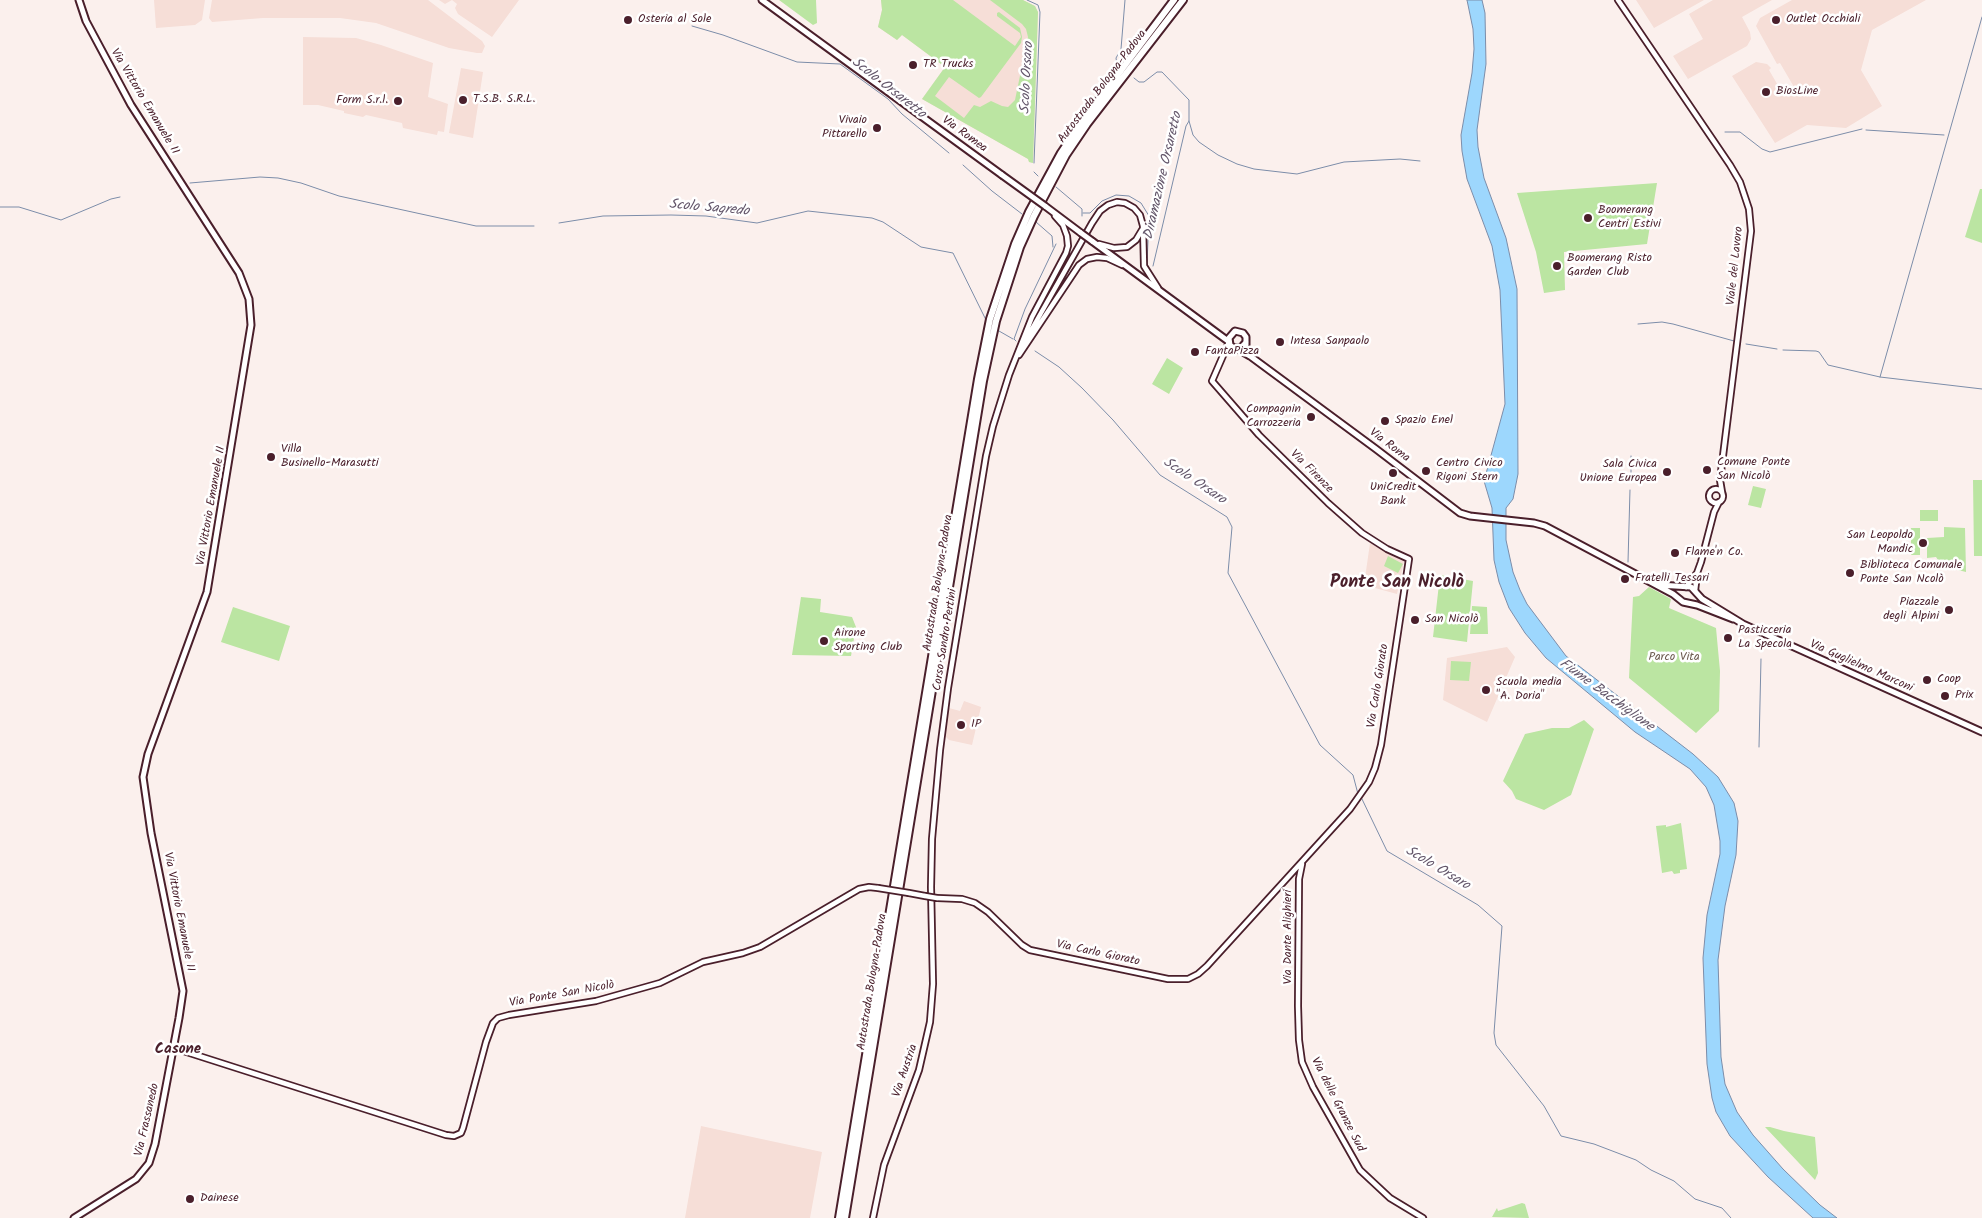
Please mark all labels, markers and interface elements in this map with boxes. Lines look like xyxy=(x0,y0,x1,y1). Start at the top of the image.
place label: Osteria al Sole xyxy=(638,13,711,27)
place label: Outlet Occhiali xyxy=(1786,13,1860,27)
marker: Osteria al Sole xyxy=(622,14,634,26)
marker: Outlet Occhiali xyxy=(1770,14,1782,26)
street label: Autostrada Bologna-Padova xyxy=(1056,28,1150,146)
water label: Scolo Orsaro xyxy=(1018,42,1038,114)
street label: Via Vittorio Emanuele II xyxy=(107,46,181,158)
water label: Scolo Orsaretto xyxy=(848,55,928,123)
place label: TR Trucks xyxy=(923,58,973,72)
marker: TR Trucks xyxy=(907,59,919,71)
place label: BiosLine xyxy=(1776,85,1818,99)
marker: BiosLine xyxy=(1760,86,1772,98)
place label: T.S.B. S.R.L. xyxy=(473,93,535,107)
place label: Form S.r.l. xyxy=(336,94,388,108)
marker: T.S.B. S.R.L. xyxy=(457,94,469,106)
marker: Form S.r.l. xyxy=(392,95,404,107)
water label: Diramazione Orsaretto xyxy=(1141,111,1187,241)
place label: Vivaio Pittarello xyxy=(822,114,867,142)
street label: Via Romea xyxy=(938,114,990,156)
marker: Vivaio Pittarello xyxy=(871,122,883,134)
water label: Scolo Sagredo xyxy=(668,197,750,221)
place label: Boomerang Centri Estivi xyxy=(1598,204,1661,232)
marker: Boomerang Centri Estivi xyxy=(1582,212,1594,224)
street label: Viale del Lavoro xyxy=(1725,226,1747,306)
place label: Boomerang Risto Garden Club xyxy=(1567,252,1652,280)
marker: Boomerang Risto Garden Club xyxy=(1551,260,1563,272)
place label: Intesa Sanpaolo xyxy=(1290,335,1369,349)
marker: Intesa Sanpaolo xyxy=(1274,336,1286,348)
place label: FantaPizza xyxy=(1205,345,1259,359)
marker: FantaPizza xyxy=(1189,346,1201,358)
place label: Compagnin Carrozzeria xyxy=(1246,403,1301,431)
marker: Compagnin Carrozzeria xyxy=(1305,411,1317,423)
place label: Spazio Enel xyxy=(1395,414,1453,428)
marker: Spazio Enel xyxy=(1379,415,1391,427)
street label: Via Roma xyxy=(1366,426,1412,466)
place label: Villa Businello-Marasutti xyxy=(281,443,379,471)
street label: Via Vittorio Emanuele II xyxy=(194,445,230,567)
street label: Via Firenze xyxy=(1286,447,1336,497)
marker: Villa Businello-Marasutti xyxy=(265,451,277,463)
water label: Scolo Orsaro xyxy=(1159,455,1229,509)
place label: Comune Ponte San Nicolò xyxy=(1717,456,1790,484)
place label: Centro Civico Rigoni Stern xyxy=(1436,457,1503,485)
place label: Sala Civica Unione Europea xyxy=(1580,458,1657,486)
marker: Comune Ponte San Nicolò xyxy=(1701,464,1713,476)
marker: Centro Civico Rigoni Stern xyxy=(1420,465,1432,477)
marker: Sala Civica Unione Europea xyxy=(1661,466,1673,478)
marker: UniCredit Bank xyxy=(1387,467,1399,479)
place label: UniCredit Bank xyxy=(1370,481,1416,509)
street label: Autostrada Bologna-Padova xyxy=(921,514,957,652)
place label: San Leopoldo Mandic xyxy=(1847,529,1913,557)
marker: San Leopoldo Mandic xyxy=(1917,537,1929,549)
place label: Flame'n Co. xyxy=(1685,546,1743,560)
marker: Flame'n Co. xyxy=(1669,547,1681,559)
place label: Biblioteca Comunale Ponte San Ncolò xyxy=(1860,559,1962,587)
marker: Biblioteca Comunale Ponte San Ncolò xyxy=(1844,567,1856,579)
place label: Fratelli Tessari xyxy=(1635,572,1709,586)
district label: Ponte San Nicolò xyxy=(1330,573,1464,595)
marker: Fratelli Tessari xyxy=(1619,573,1631,585)
street label: Corso Sandro Pertini xyxy=(931,588,961,692)
place label: Piazzale degli Alpini xyxy=(1883,596,1939,624)
marker: Piazzale degli Alpini xyxy=(1943,604,1955,616)
place label: San Nicolò xyxy=(1425,613,1478,627)
marker: San Nicolò xyxy=(1409,614,1421,626)
place label: Pasticceria La Specola xyxy=(1738,624,1792,652)
place label: Airone Sporting Club xyxy=(834,627,902,655)
marker: Pasticceria La Specola xyxy=(1722,632,1734,644)
marker: Airone Sporting Club xyxy=(818,635,830,647)
street label: Via Guglielmo Marconi xyxy=(1807,638,1915,696)
street label: Via Carlo Giorato xyxy=(1365,643,1393,729)
park label: Parco Vita xyxy=(1648,651,1700,665)
water label: Fiume Bacchiglione xyxy=(1555,656,1657,736)
place label: Coop xyxy=(1937,673,1961,687)
marker: Coop xyxy=(1921,674,1933,686)
place label: Scuola media "A. Doria" xyxy=(1496,676,1562,704)
marker: Scuola media "A. Doria" xyxy=(1480,684,1492,696)
place label: Prix xyxy=(1955,689,1973,703)
marker: Prix xyxy=(1939,690,1951,702)
place label: IP xyxy=(971,718,981,732)
marker: IP xyxy=(955,719,967,731)
water label: Scolo Orsaro xyxy=(1402,843,1472,895)
street label: Via Vittorio Emanuele II xyxy=(159,851,197,973)
street label: Via Dante Alighieri xyxy=(1282,890,1296,984)
street label: Autostrada Bologna-Padova xyxy=(855,913,891,1051)
street label: Via Carlo Giorato xyxy=(1055,938,1141,970)
street label: Via Ponte San Nicolò xyxy=(508,979,616,1011)
district label: Casone xyxy=(155,1041,201,1059)
street label: Via Austria xyxy=(890,1043,922,1099)
street label: Via delle Granze Sud xyxy=(1307,1055,1367,1155)
street label: Via Frassanedo xyxy=(133,1082,163,1158)
place label: Dainese xyxy=(200,1192,239,1206)
marker: Dainese xyxy=(184,1193,196,1205)

